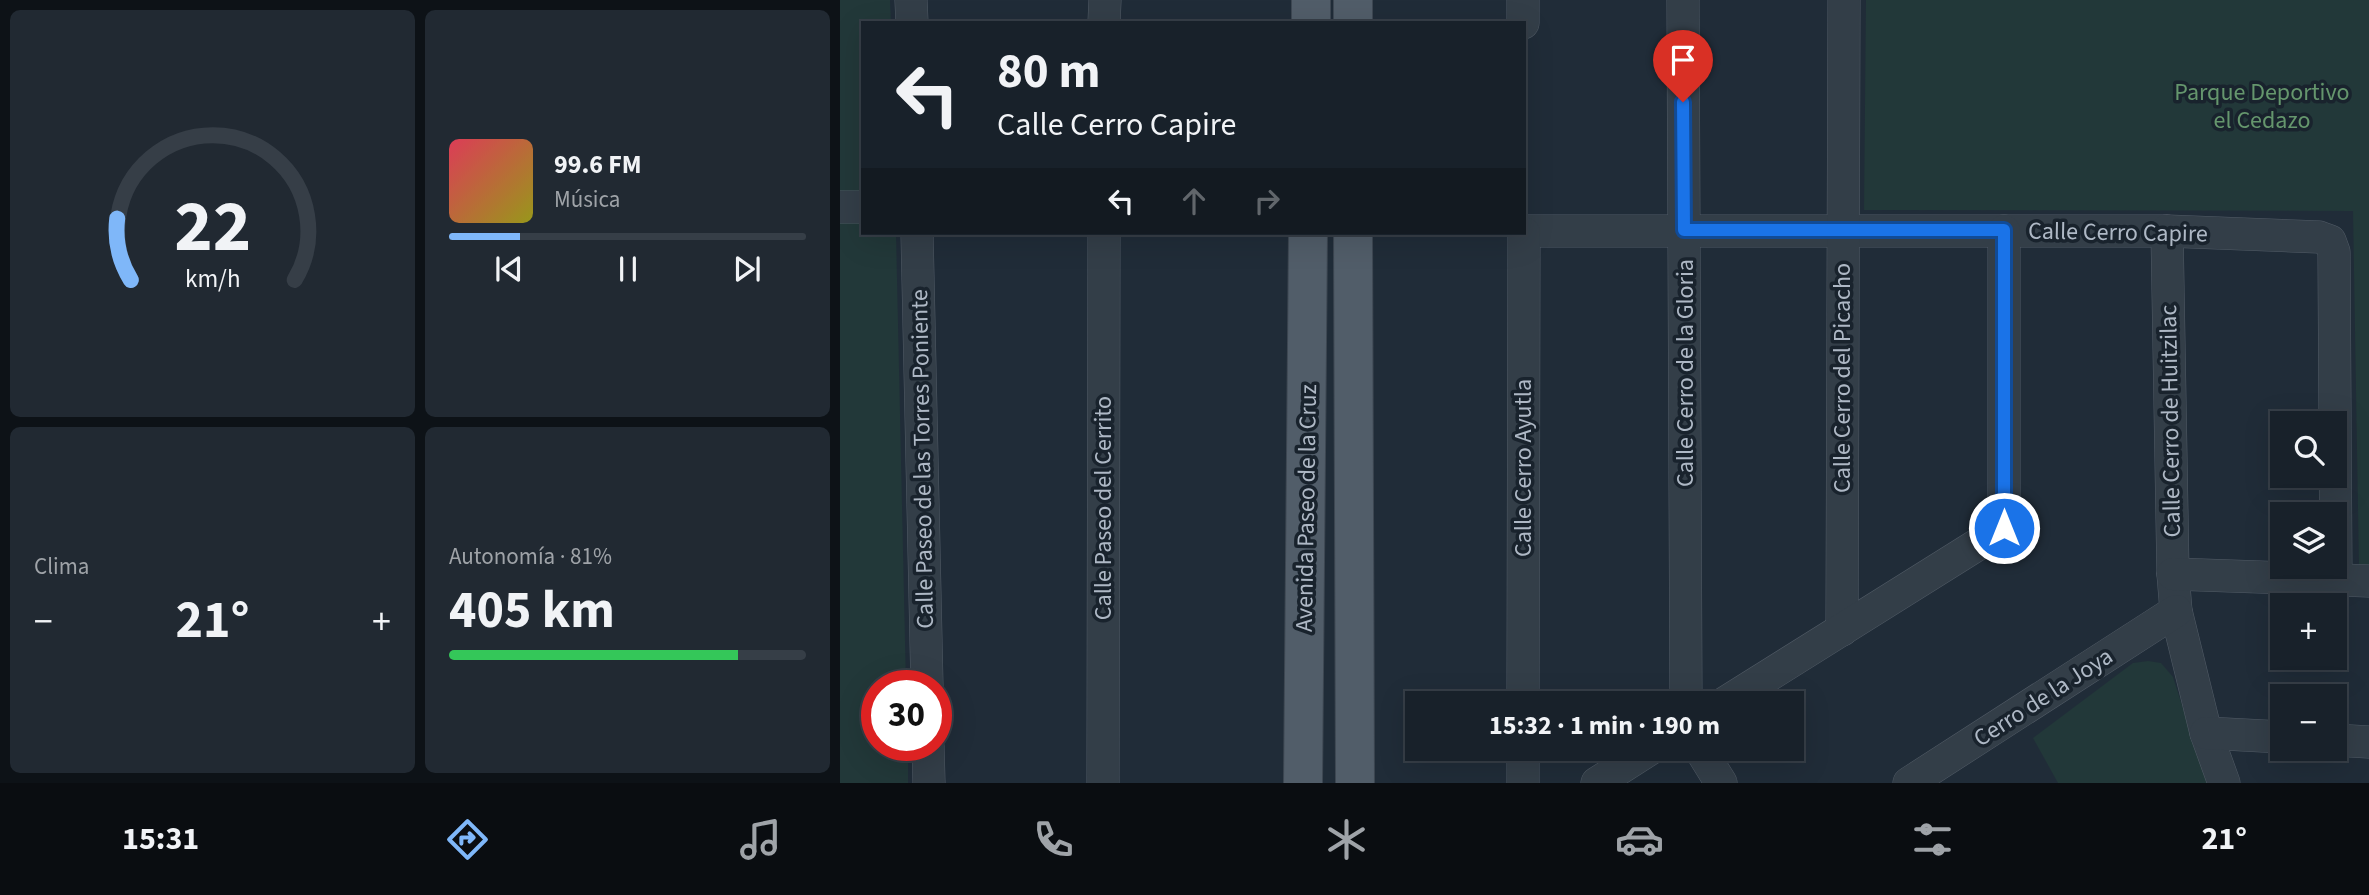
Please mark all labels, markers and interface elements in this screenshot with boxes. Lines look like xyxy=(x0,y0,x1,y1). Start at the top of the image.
pin xyxy=(1653,30,1713,102)
text: 80 m xyxy=(997,37,1101,107)
icon: arrive xyxy=(1664,41,1702,79)
icon: left xyxy=(882,49,973,140)
park label: Parque Deportivo el Cedazo xyxy=(2174,75,2350,138)
text: Calle Cerro Capire xyxy=(997,102,1236,148)
text: 99.6 FM xyxy=(554,146,642,183)
text: 22 xyxy=(174,175,251,279)
icon: left xyxy=(1102,182,1140,220)
icon: ahead xyxy=(1175,182,1213,220)
icon: right xyxy=(1248,182,1286,220)
text: Música xyxy=(554,183,620,216)
street label: Calle Cerro Capire xyxy=(2028,213,2208,252)
icon: previous xyxy=(490,250,528,288)
icon: pause xyxy=(609,250,647,288)
icon: next xyxy=(728,250,766,288)
street label: Calle Cerro de la Gloria xyxy=(1668,259,1703,487)
text: km/h xyxy=(185,261,240,297)
street label: Calle Cerro del Picacho xyxy=(1825,263,1860,493)
street label: Calle Paseo de las Torres Poniente xyxy=(902,289,943,629)
street label: Calle Cerro de Huitzilac xyxy=(2151,304,2190,538)
street label: Calle Cerro Ayutla xyxy=(1506,379,1541,557)
street label: Avenida Paseo de la Cruz xyxy=(1287,384,1326,632)
street label: Calle Paseo del Cerrito xyxy=(1086,396,1121,620)
map controls xyxy=(2270,411,2347,761)
button: search xyxy=(2270,411,2347,488)
position arrow xyxy=(1967,491,2041,565)
button: layers xyxy=(2270,502,2347,579)
text: Autonomía · 81% xyxy=(449,540,612,573)
text: Clima xyxy=(34,550,89,583)
text: 405 km xyxy=(449,574,615,648)
text: 21° xyxy=(176,584,249,658)
button: + xyxy=(2270,593,2347,670)
text: − xyxy=(34,595,53,649)
text: + xyxy=(372,595,391,649)
street label: Cerro de la Joya xyxy=(1967,639,2120,756)
speed limit sign: 30 xyxy=(861,670,952,761)
button: − xyxy=(2270,684,2347,761)
text: 15:32 · 1 min · 190 m xyxy=(1489,707,1720,744)
icon: directions xyxy=(443,815,492,864)
icon: music xyxy=(736,815,785,864)
icon: phone xyxy=(1029,815,1078,864)
icon: climate xyxy=(1322,815,1371,864)
icon: car xyxy=(1615,815,1664,864)
icon: filters xyxy=(1908,815,1957,864)
text: 15:31 xyxy=(122,816,199,862)
text: 21° xyxy=(2201,816,2247,862)

